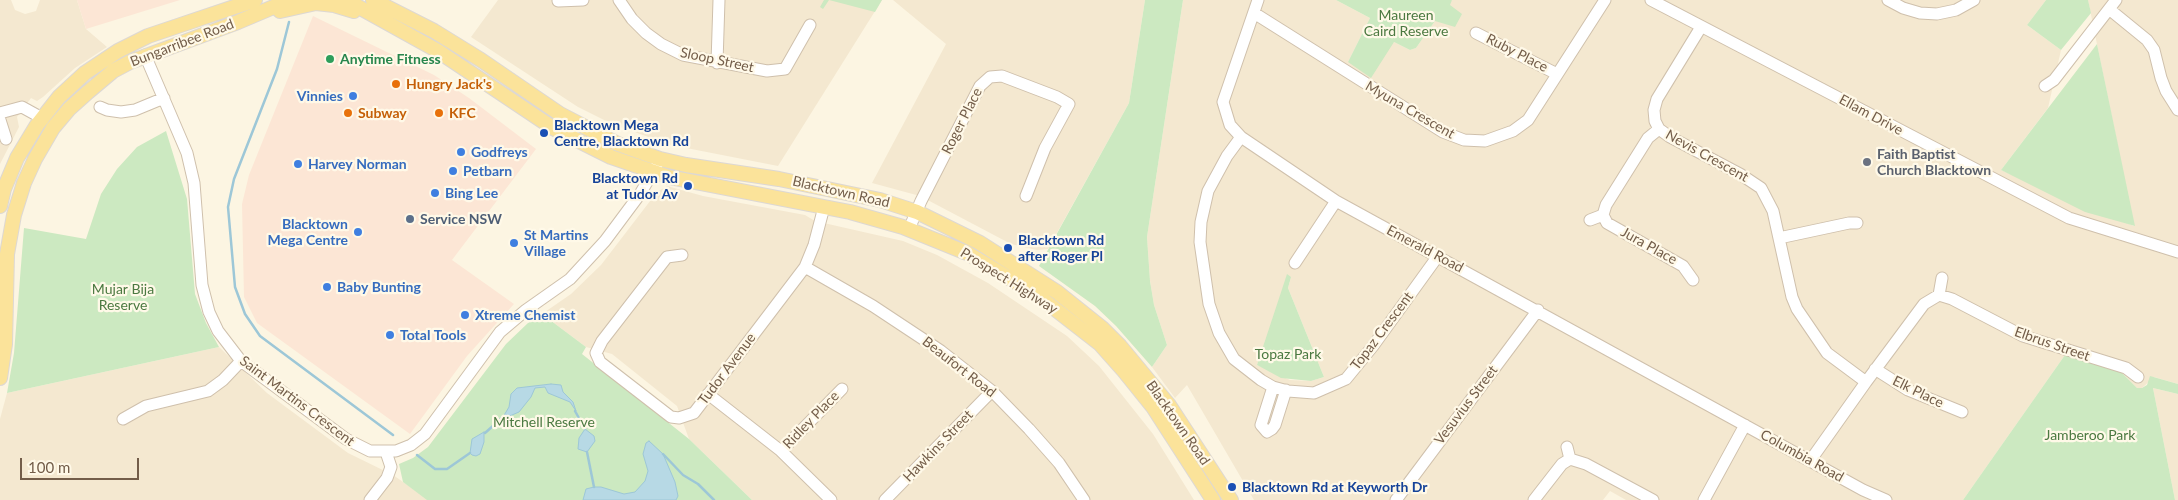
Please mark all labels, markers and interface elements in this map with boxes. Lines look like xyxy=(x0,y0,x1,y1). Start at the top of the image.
park label: Maureen Caird Reserve xyxy=(1364,7,1448,40)
street label: Bungarribee Road xyxy=(128,16,236,70)
street label: Ruby Place xyxy=(1483,30,1551,76)
street label: Sloop Street xyxy=(679,44,755,76)
place label: Anytime Fitness xyxy=(340,51,441,67)
marker: Anytime Fitness xyxy=(324,53,336,65)
place label: Hungry Jack's xyxy=(406,76,492,92)
marker: Hungry Jack's xyxy=(390,78,402,90)
street label: Myuna Crescent xyxy=(1362,78,1458,142)
street label: Roger Place xyxy=(938,85,986,157)
place label: Vinnies xyxy=(297,88,343,104)
marker: Vinnies xyxy=(347,90,359,102)
street label: Ellam Drive xyxy=(1836,91,1906,139)
place label: Subway xyxy=(358,105,407,121)
place label: KFC xyxy=(449,105,476,121)
marker: Subway xyxy=(342,107,354,119)
marker: KFC xyxy=(433,107,445,119)
place label: Blacktown Mega Centre, Blacktown Rd xyxy=(554,117,689,150)
street label: Nevis Crescent xyxy=(1663,126,1751,186)
marker: Blacktown Mega Centre, Blacktown Rd xyxy=(538,127,550,139)
place label: Godfreys xyxy=(471,144,528,160)
marker: Godfreys xyxy=(455,146,467,158)
place label: Faith Baptist Church Blacktown xyxy=(1877,146,1991,178)
place label: Harvey Norman xyxy=(308,156,407,172)
marker: Faith Baptist Church Blacktown xyxy=(1861,156,1873,168)
marker: Harvey Norman xyxy=(292,158,304,170)
place label: Petbarn xyxy=(463,163,512,179)
marker: Petbarn xyxy=(447,165,459,177)
place label: Blacktown Rd at Tudor Av xyxy=(592,170,678,202)
street label: Blacktown Road xyxy=(791,173,891,211)
marker: Blacktown Rd at Tudor Av xyxy=(682,180,694,192)
place label: Bing Lee xyxy=(445,185,498,201)
marker: Bing Lee xyxy=(429,187,441,199)
place label: Service NSW xyxy=(420,211,502,227)
marker: Service NSW xyxy=(404,213,416,225)
place label: Blacktown Mega Centre xyxy=(268,216,348,248)
street label: Emerald Road xyxy=(1384,222,1466,276)
street label: Jura Place xyxy=(1618,224,1680,268)
marker: Blacktown Mega Centre xyxy=(352,226,364,238)
place label: St Martins Village xyxy=(524,227,588,260)
place label: Blacktown Rd after Roger Pl xyxy=(1018,232,1104,264)
marker: St Martins Village xyxy=(508,237,520,249)
marker: Blacktown Rd after Roger Pl xyxy=(1002,242,1014,254)
street label: Prospect Highway xyxy=(957,244,1061,318)
place label: Baby Bunting xyxy=(337,279,421,295)
park label: Mujar Bija Reserve xyxy=(92,281,154,314)
marker: Baby Bunting xyxy=(321,281,333,293)
street label: Topaz Crescent xyxy=(1347,289,1417,373)
place label: Xtreme Chemist xyxy=(475,307,575,323)
marker: Xtreme Chemist xyxy=(459,309,471,321)
street label: Elbrus Street xyxy=(2012,323,2092,365)
place label: Total Tools xyxy=(400,327,466,343)
marker: Total Tools xyxy=(384,329,396,341)
street label: Tudor Avenue xyxy=(695,330,759,408)
street label: Beaufort Road xyxy=(919,333,999,401)
park label: Topaz Park xyxy=(1255,346,1321,362)
street label: Saint Martins Crescent xyxy=(236,352,358,450)
street label: Vesuvius Street xyxy=(1431,362,1501,448)
street label: Elk Place xyxy=(1890,372,1946,412)
street label: Blacktown Road xyxy=(1143,378,1213,468)
street label: Ridley Place xyxy=(779,388,843,452)
street label: Hawkins Street xyxy=(900,407,976,485)
park label: Mitchell Reserve xyxy=(493,414,595,430)
street label: Columbia Road xyxy=(1757,426,1847,486)
park label: Jamberoo Park xyxy=(2045,427,2135,443)
scale bar xyxy=(22,448,141,480)
text: 100 m xyxy=(28,458,70,476)
place label: Blacktown Rd at Keyworth Dr xyxy=(1242,479,1427,495)
marker: Blacktown Rd at Keyworth Dr xyxy=(1226,481,1238,493)

